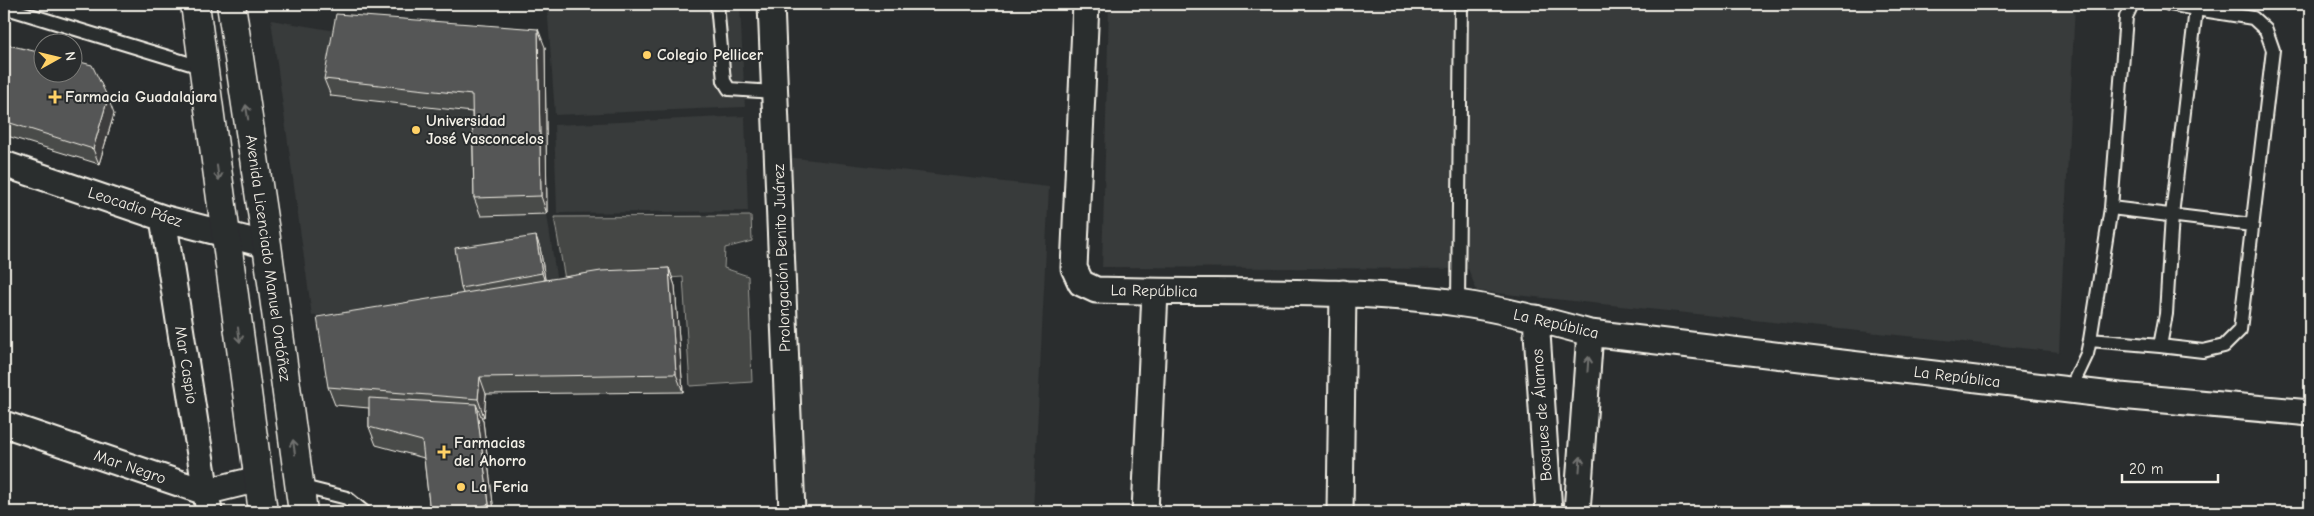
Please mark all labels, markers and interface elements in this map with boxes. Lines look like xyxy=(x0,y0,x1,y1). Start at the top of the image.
north arrow xyxy=(32,32,82,82)
place label: Colegio Pellicer xyxy=(657,46,764,64)
marker: Colegio Pellicer xyxy=(641,49,653,61)
text: N xyxy=(61,51,79,62)
place label: Farmacia Guadalajara xyxy=(65,88,217,106)
marker: Farmacia Guadalajara xyxy=(49,91,61,103)
one-way arrow xyxy=(242,105,252,121)
place label: Universidad José Vasconcelos xyxy=(426,112,544,148)
marker: Universidad José Vasconcelos xyxy=(410,124,422,136)
street label: Avenida Licenciado Manuel Ordóñez xyxy=(242,134,294,382)
street label: Prolongación Benito Juárez xyxy=(770,164,794,352)
one-way arrow xyxy=(213,165,223,181)
street label: Leocadio Páez xyxy=(86,183,184,231)
street label: La República xyxy=(1110,281,1198,301)
street label: La República xyxy=(1512,305,1600,343)
street label: Mar Caspio xyxy=(171,325,201,405)
one-way arrow xyxy=(234,326,244,342)
street label: Bosques de Álamos xyxy=(1527,348,1556,482)
one-way arrow xyxy=(1583,356,1593,372)
street label: La República xyxy=(1913,363,2001,391)
place label: Farmacias del Ahorro xyxy=(454,434,526,470)
one-way arrow xyxy=(289,439,299,455)
street label: Mar Negro xyxy=(92,446,168,488)
marker: Farmacias del Ahorro xyxy=(438,446,450,458)
scale bar xyxy=(2122,451,2218,483)
one-way arrow xyxy=(1576,456,1585,472)
text: 20 m xyxy=(2129,460,2163,478)
place label: La Feria xyxy=(471,478,529,496)
marker: La Feria xyxy=(455,481,467,493)

